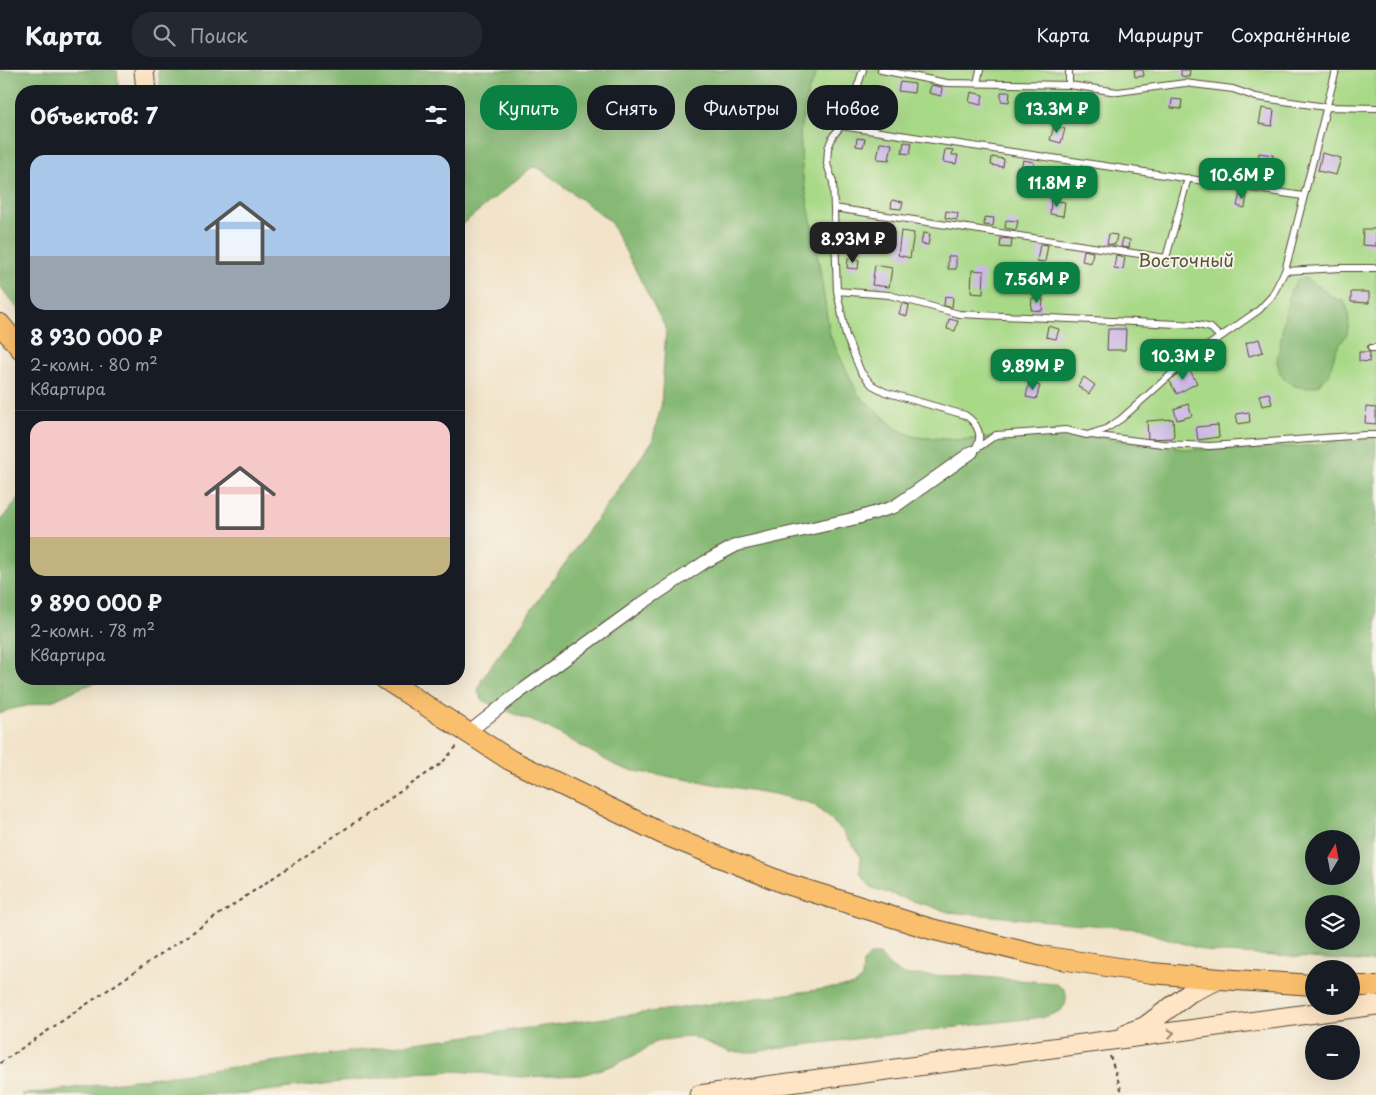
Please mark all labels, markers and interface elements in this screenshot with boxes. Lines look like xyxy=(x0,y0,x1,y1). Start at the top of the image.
search box xyxy=(132,12,482,57)
text: Карта xyxy=(25,17,102,53)
icon: search xyxy=(150,21,178,49)
text: Поиск xyxy=(190,21,248,49)
text: Карта xyxy=(1037,21,1089,48)
text: Маршрут xyxy=(1117,21,1203,48)
text: Сохранённые xyxy=(1231,21,1351,48)
chip: Купить xyxy=(480,85,577,130)
chip: Снять xyxy=(587,85,675,130)
chip: Фильтры xyxy=(685,85,797,130)
chip: Новое xyxy=(807,85,898,130)
pin: 13.3M ₽ xyxy=(1011,92,1103,134)
text: 13.3M ₽ xyxy=(1026,96,1088,120)
text: Объектов: 7 xyxy=(30,99,158,131)
icon: filters xyxy=(422,101,450,129)
pin: 10.6M ₽ xyxy=(1196,158,1288,200)
text: 10.6M ₽ xyxy=(1210,162,1274,186)
pin: 11.8M ₽ xyxy=(1011,166,1103,208)
text: 11.8M ₽ xyxy=(1028,170,1086,194)
icon: home xyxy=(195,188,285,278)
pin: 8.93M ₽ xyxy=(807,222,899,264)
text: 8.93M ₽ xyxy=(821,226,885,250)
park label: Восточный xyxy=(1138,246,1234,273)
pin: 7.56M ₽ xyxy=(991,262,1083,304)
text: 7.56M ₽ xyxy=(1005,266,1069,290)
text: 8 930 000 ₽ xyxy=(30,320,162,352)
pin: 10.3M ₽ xyxy=(1137,338,1229,381)
text: 10.3M ₽ xyxy=(1151,343,1215,367)
pin: 9.89M ₽ xyxy=(987,348,1079,391)
text: 2-комн. · 80 m² xyxy=(30,352,158,376)
text: 9.89M ₽ xyxy=(1002,353,1064,377)
text: Квартира xyxy=(30,376,105,400)
icon: home xyxy=(195,453,285,543)
text: 9 890 000 ₽ xyxy=(30,586,162,618)
text: 2-комн. · 78 m² xyxy=(30,618,155,642)
text: Квартира xyxy=(30,642,105,666)
north arrow xyxy=(1305,830,1360,885)
map controls xyxy=(1305,830,1360,1080)
button: layers xyxy=(1305,895,1360,950)
button: + xyxy=(1305,960,1360,1015)
button: − xyxy=(1305,1025,1360,1080)
one-way arrow xyxy=(1167,1028,1175,1039)

